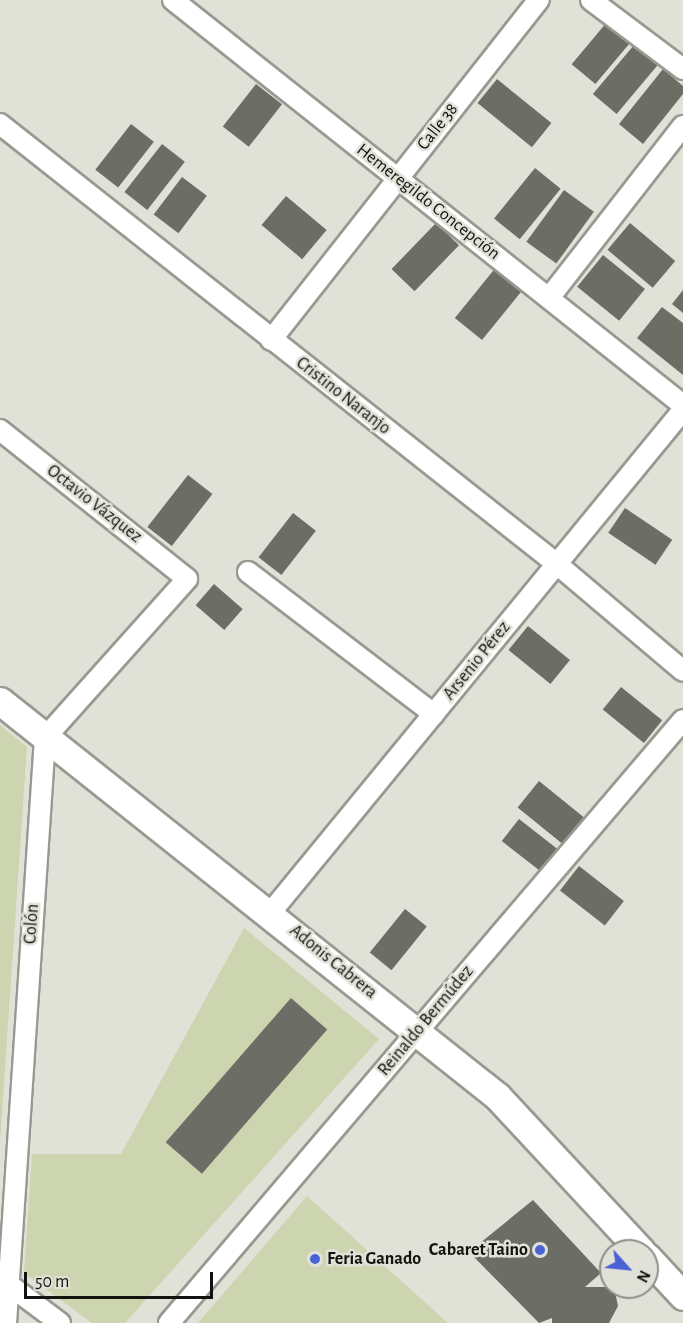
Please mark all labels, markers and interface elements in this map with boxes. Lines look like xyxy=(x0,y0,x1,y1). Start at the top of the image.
street label: Calle 38 xyxy=(413,99,463,155)
street label: Hemeregildo Concepción xyxy=(352,139,504,265)
street label: Cristino Naranjo xyxy=(292,352,394,440)
street label: Octavio Vázquez xyxy=(42,460,146,548)
street label: Arsenio Pérez xyxy=(439,617,515,705)
street label: Colón xyxy=(20,903,44,945)
street label: Adonis Cabrera xyxy=(285,920,381,1004)
street label: Reinaldo Bermúdez xyxy=(374,961,478,1081)
place label: Cabaret Taino xyxy=(429,1239,528,1261)
north arrow xyxy=(599,1239,659,1299)
marker: Cabaret Taino xyxy=(533,1243,547,1257)
place label: Feria Ganado xyxy=(327,1248,421,1270)
marker: Feria Ganado xyxy=(308,1252,322,1266)
scale bar xyxy=(27,1260,216,1298)
text: N xyxy=(634,1268,653,1285)
text: 50 m xyxy=(35,1273,69,1291)

